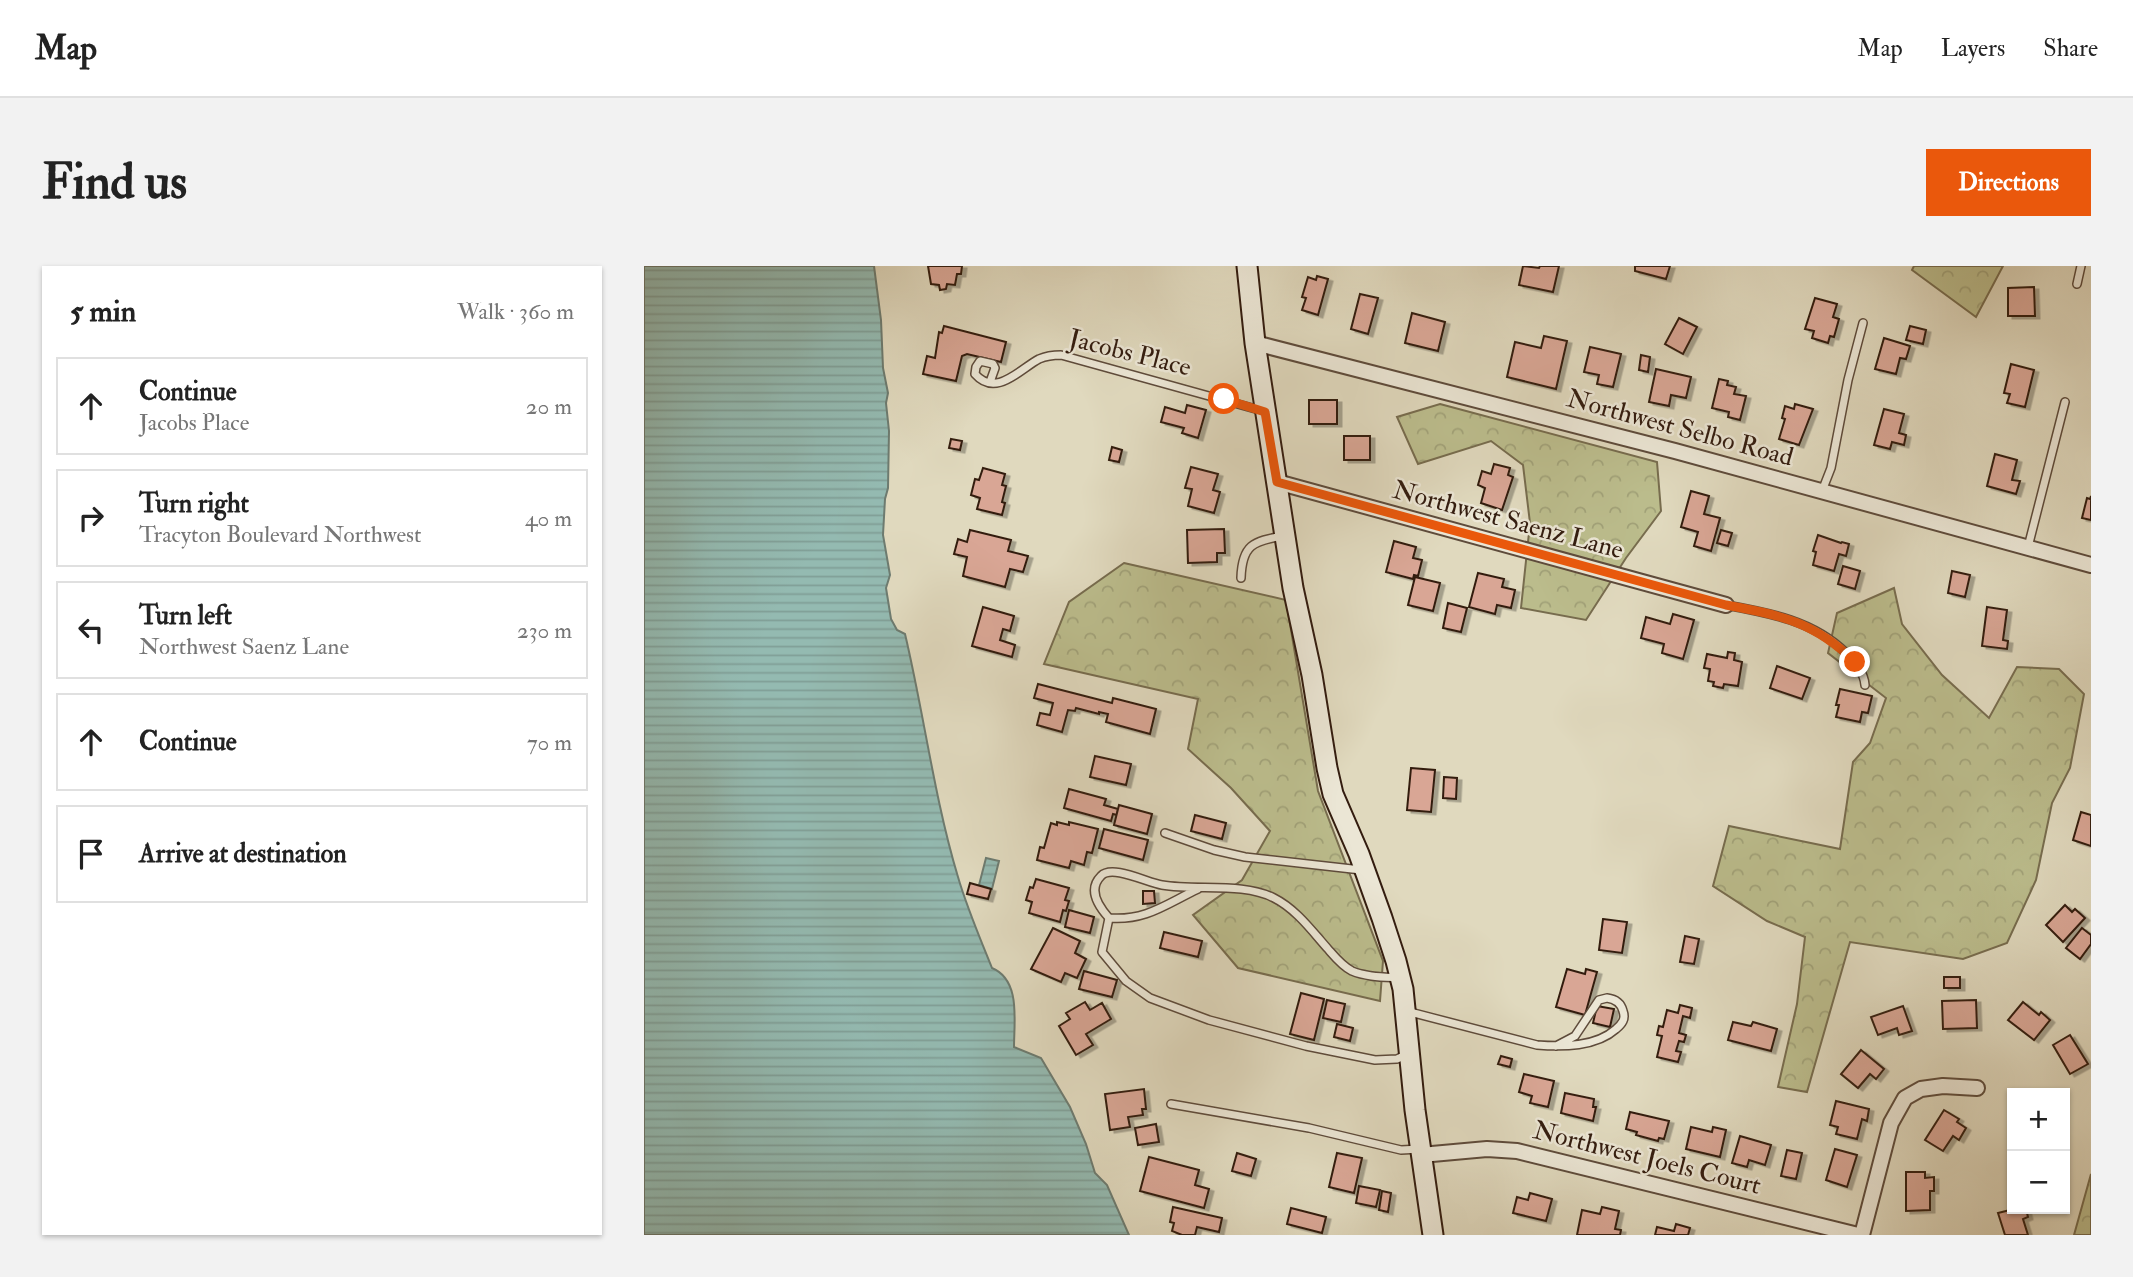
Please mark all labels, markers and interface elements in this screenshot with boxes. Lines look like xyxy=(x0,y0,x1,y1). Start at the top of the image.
text: Map xyxy=(35,28,97,69)
text: Map xyxy=(1858,33,1903,64)
text: Layers xyxy=(1941,33,2005,64)
text: Share xyxy=(2043,33,2098,64)
button: Directions xyxy=(1926,149,2091,216)
text: Find us xyxy=(42,152,187,213)
text: 5 min xyxy=(70,293,136,330)
text: Walk · 360 m xyxy=(457,297,574,326)
street label: Jacobs Place xyxy=(1065,322,1194,384)
text: Continue xyxy=(139,376,237,408)
street label: Northwest Selbo Road xyxy=(1563,382,1797,474)
route start xyxy=(1208,383,1239,414)
icon: ahead xyxy=(72,387,110,425)
text: 20 m xyxy=(526,392,572,421)
text: Jacobs Place xyxy=(139,408,249,437)
street label: Northwest Saenz Lane xyxy=(1389,474,1627,566)
text: Turn right xyxy=(139,488,249,520)
icon: right xyxy=(72,499,110,537)
text: 40 m xyxy=(525,504,572,533)
text: Tracyton Boulevard Northwest xyxy=(139,520,421,549)
text: Turn left xyxy=(139,600,232,632)
icon: left xyxy=(72,611,110,649)
text: 230 m xyxy=(517,616,572,645)
text: Northwest Saenz Lane xyxy=(139,632,349,661)
route end xyxy=(1839,646,1870,677)
icon: ahead xyxy=(72,723,110,761)
text: Continue xyxy=(139,726,237,758)
text: 70 m xyxy=(527,728,572,757)
icon: arrive xyxy=(72,835,110,873)
text: Arrive at destination xyxy=(139,838,347,870)
map controls xyxy=(2007,1088,2070,1214)
button: + xyxy=(2007,1088,2070,1151)
street label: Northwest Joels Court xyxy=(1530,1114,1764,1202)
button: − xyxy=(2007,1151,2070,1214)

